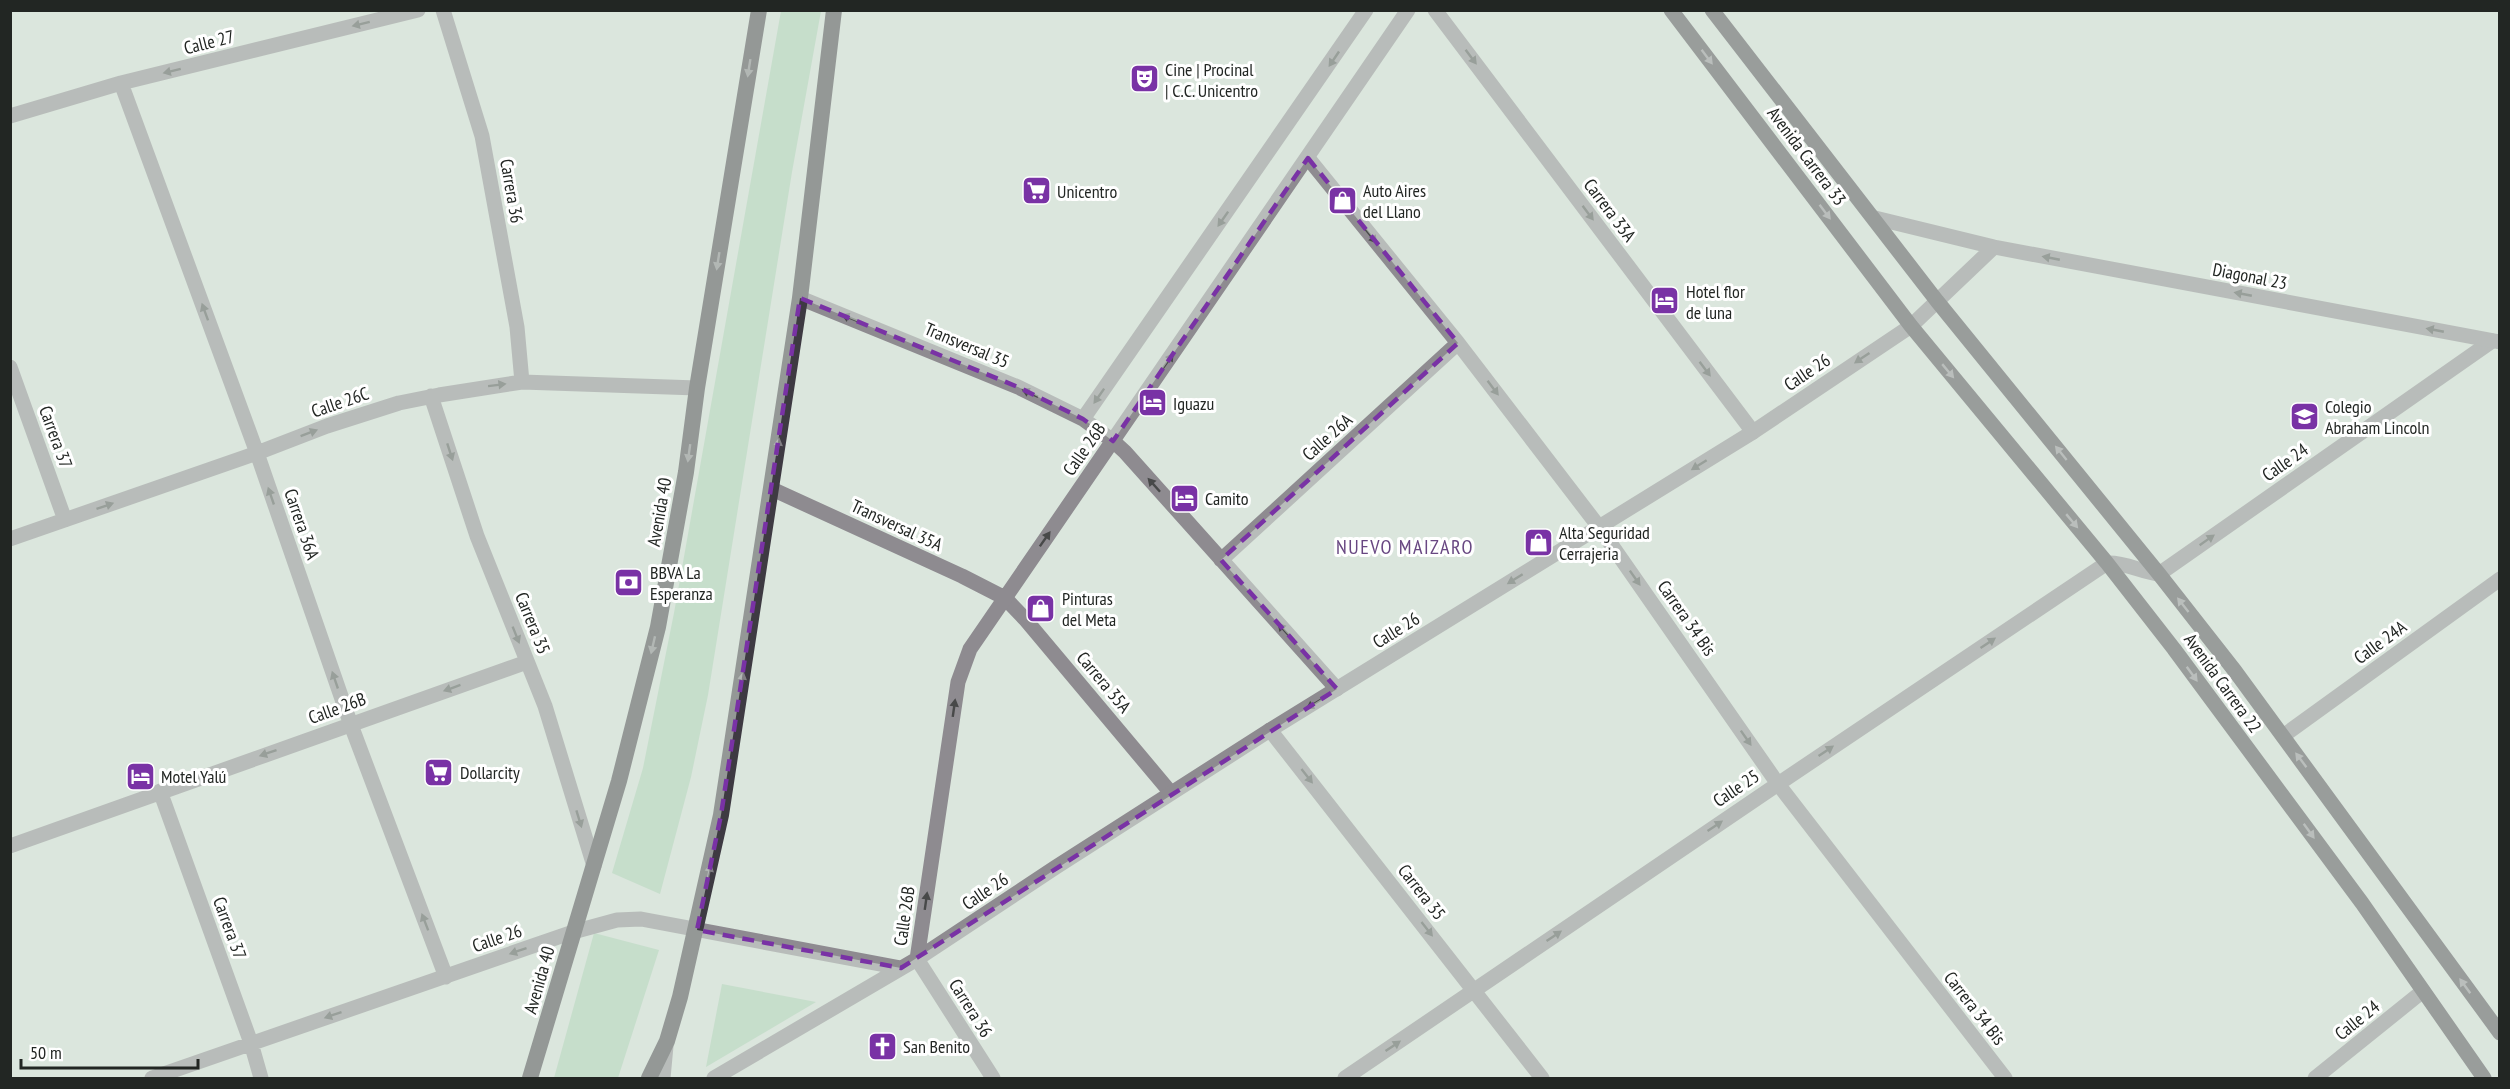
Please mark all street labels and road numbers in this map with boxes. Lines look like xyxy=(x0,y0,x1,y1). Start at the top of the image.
street label: Calle 27 xyxy=(181,25,237,59)
street label: Avenida Carrera 33 xyxy=(1762,102,1852,210)
street label: Carrera 36 xyxy=(495,157,529,225)
street label: Carrera 33A xyxy=(1579,174,1641,247)
street label: Diagonal 23 xyxy=(2211,258,2289,294)
street label: Transversal 35 xyxy=(921,317,1013,373)
street label: Calle 26 xyxy=(1779,348,1835,396)
street label: Calle 26C xyxy=(308,381,372,423)
street label: Carrera 37 xyxy=(34,403,78,471)
street label: Calle 26A xyxy=(1297,408,1357,465)
street label: Calle 26B xyxy=(1058,418,1110,480)
street label: Calle 24 xyxy=(2257,438,2313,486)
street label: Avenida 40 xyxy=(642,476,676,548)
street label: Carrera 36A xyxy=(279,486,325,563)
street label: Transversal 35A xyxy=(848,494,947,556)
street label: Carrera 34 Bis xyxy=(1653,576,1721,660)
street label: Carrera 35 xyxy=(510,589,556,657)
street label: Calle 26 xyxy=(1368,607,1424,653)
street label: Calle 24A xyxy=(2349,615,2411,669)
street label: Avenida Carrera 22 xyxy=(2179,629,2267,737)
street label: Carrera 35A xyxy=(1072,647,1137,718)
street label: Calle 26B xyxy=(305,687,369,729)
street label: Calle 25 xyxy=(1708,764,1764,812)
street label: Carrera 35 xyxy=(1393,859,1451,925)
street label: Calle 26 xyxy=(957,867,1013,915)
street label: Calle 26B xyxy=(888,885,920,947)
street label: Carrera 37 xyxy=(208,894,252,962)
street label: Calle 26 xyxy=(469,919,525,957)
street label: Avenida 40 xyxy=(518,944,560,1016)
street label: Carrera 34 Bis xyxy=(1939,967,2011,1049)
street label: Carrera 36 xyxy=(944,974,998,1042)
street label: Calle 24 xyxy=(2330,995,2384,1045)

